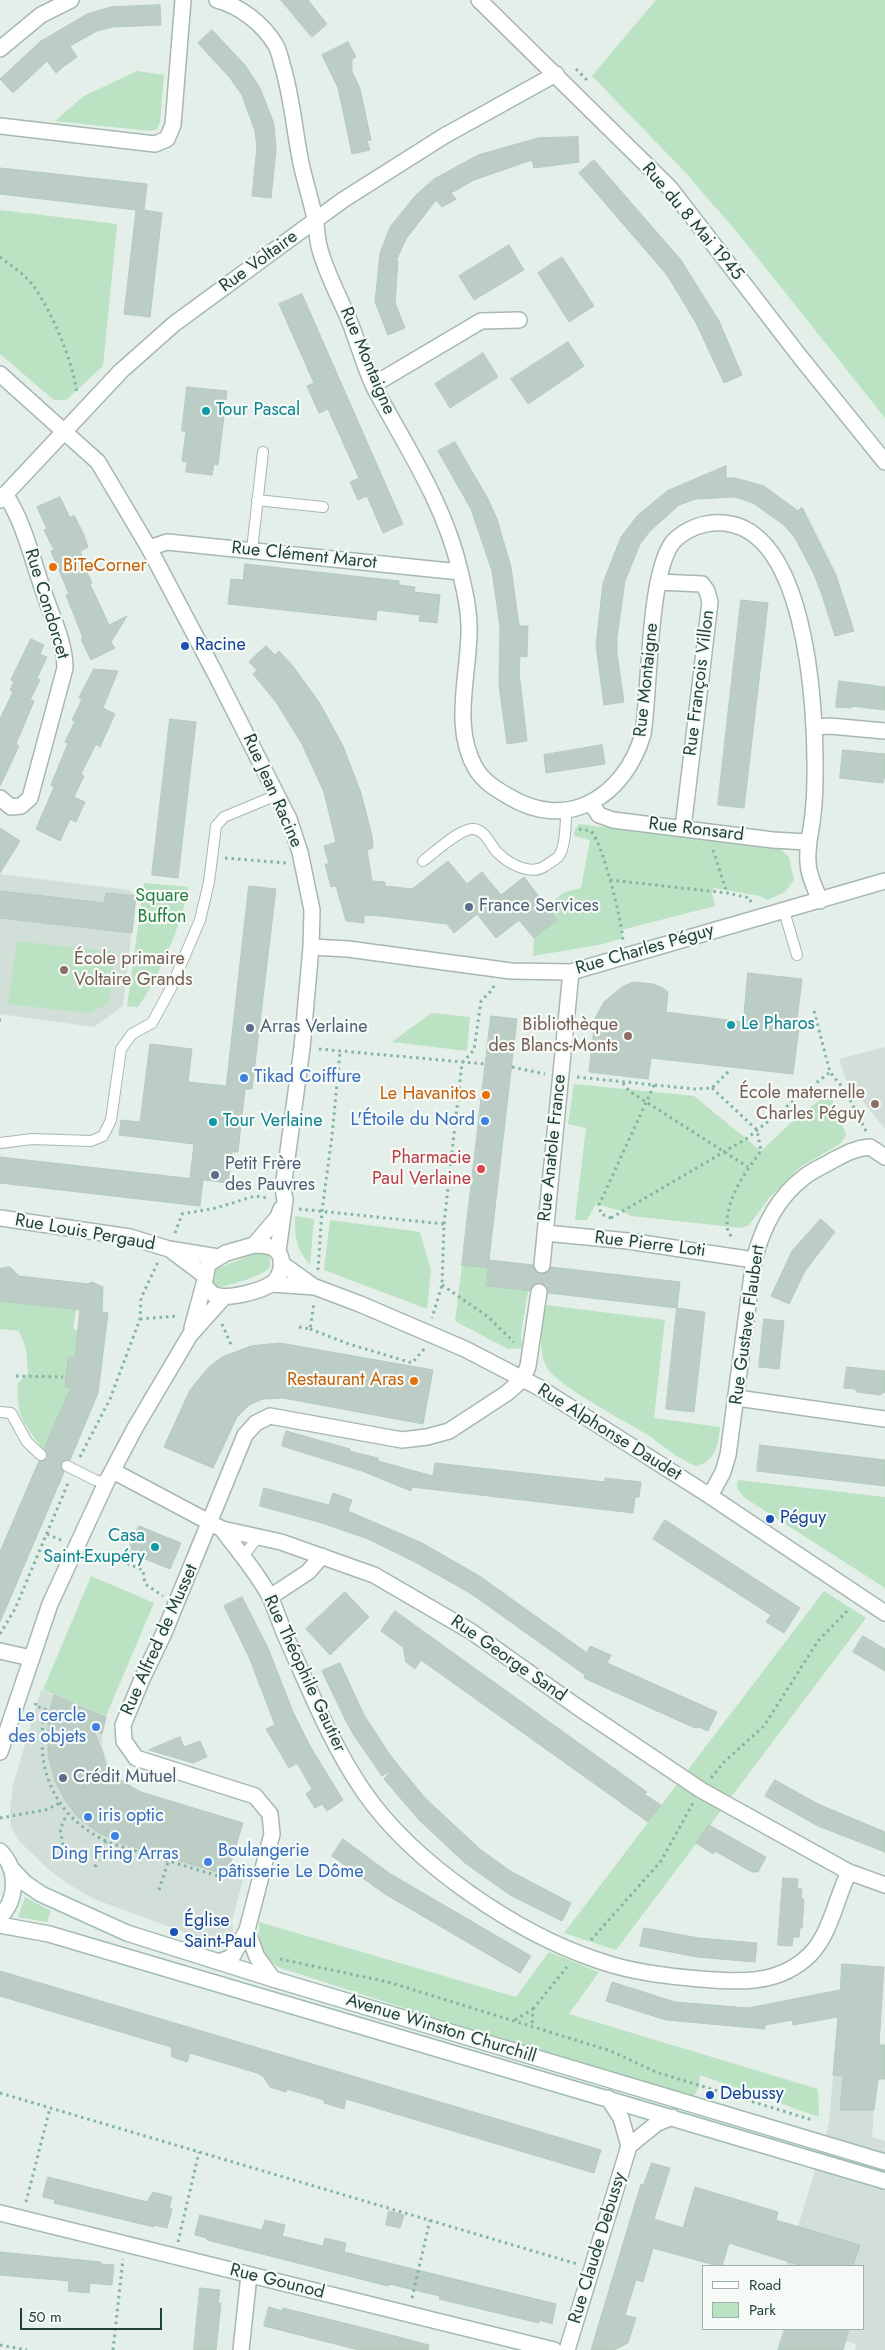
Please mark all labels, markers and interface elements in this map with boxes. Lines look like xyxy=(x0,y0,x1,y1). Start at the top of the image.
street label: Rue du 8 Mai 1945 xyxy=(636,159,748,285)
street label: Rue Voltaire xyxy=(216,226,302,298)
street label: Rue Montaigne xyxy=(335,304,399,418)
place label: Tour Pascal xyxy=(216,400,300,422)
marker: Tour Pascal xyxy=(200,405,212,417)
street label: Rue Clément Marot xyxy=(230,538,378,574)
street label: Rue Condorcet xyxy=(19,546,73,662)
place label: BiTeCorner xyxy=(63,556,147,578)
marker: BiTeCorner xyxy=(47,561,59,573)
street label: Rue François Villon xyxy=(680,609,720,757)
street label: Rue Montaigne xyxy=(630,622,664,738)
place label: Racine xyxy=(195,635,246,657)
marker: Racine xyxy=(179,640,191,652)
street label: Rue Jean Racine xyxy=(237,731,307,851)
street label: Rue Ronsard xyxy=(647,813,745,847)
park label: Square Buffon xyxy=(135,886,189,929)
place label: France Services xyxy=(479,896,599,918)
marker: France Services xyxy=(463,901,475,913)
street label: Rue Charles Péguy xyxy=(573,920,717,980)
place label: École primaire Voltaire Grands xyxy=(74,949,192,992)
marker: École primaire Voltaire Grands xyxy=(58,964,70,976)
place label: Le Pharos xyxy=(741,1014,815,1036)
place label: Bibliothèque des Blancs-Monts xyxy=(488,1015,618,1058)
place label: Arras Verlaine xyxy=(260,1017,368,1039)
marker: Le Pharos xyxy=(725,1019,737,1031)
marker: Arras Verlaine xyxy=(244,1022,256,1034)
marker: Bibliothèque des Blancs-Monts xyxy=(622,1030,634,1042)
place label: Tikad Coiffure xyxy=(254,1067,361,1089)
marker: Tikad Coiffure xyxy=(238,1072,250,1084)
street label: Rue Anatole France xyxy=(535,1073,571,1223)
place label: École maternelle Charles Péguy xyxy=(739,1083,865,1126)
place label: Le Havanitos xyxy=(380,1084,476,1106)
marker: Le Havanitos xyxy=(480,1089,492,1101)
marker: École maternelle Charles Péguy xyxy=(869,1098,881,1110)
place label: L'Étoile du Nord xyxy=(351,1110,475,1132)
place label: Tour Verlaine xyxy=(223,1111,323,1133)
marker: L'Étoile du Nord xyxy=(479,1115,491,1127)
marker: Tour Verlaine xyxy=(207,1116,219,1128)
place label: Pharmacie Paul Verlaine xyxy=(372,1148,471,1190)
place label: Petit Frère des Pauvres xyxy=(225,1154,315,1196)
marker: Pharmacie Paul Verlaine xyxy=(475,1163,487,1175)
marker: Petit Frère des Pauvres xyxy=(209,1169,221,1181)
street label: Rue Louis Pergaud xyxy=(13,1210,157,1256)
street label: Rue Pierre Loti xyxy=(593,1227,707,1263)
street label: Rue Gustave Flaubert xyxy=(726,1244,770,1406)
place label: Restaurant Aras xyxy=(287,1370,404,1392)
marker: Restaurant Aras xyxy=(408,1375,420,1387)
street label: Rue Alphonse Daudet xyxy=(533,1380,685,1486)
place label: Péguy xyxy=(780,1508,826,1530)
marker: Péguy xyxy=(764,1513,776,1525)
place label: Casa Saint-Exupéry xyxy=(43,1526,145,1568)
marker: Casa Saint-Exupéry xyxy=(149,1541,161,1553)
street label: Rue Alfred de Musset xyxy=(117,1561,203,1719)
street label: Rue Théophile Gautier xyxy=(258,1592,350,1756)
street label: Rue George Sand xyxy=(446,1611,570,1707)
place label: Le cercle des objets xyxy=(8,1706,86,1748)
marker: Le cercle des objets xyxy=(90,1721,102,1733)
place label: Crédit Mutuel xyxy=(73,1767,176,1789)
marker: Crédit Mutuel xyxy=(57,1772,69,1784)
place label: iris optic xyxy=(98,1806,164,1828)
marker: iris optic xyxy=(82,1811,94,1823)
marker: Ding Fring Arras xyxy=(109,1830,121,1842)
place label: Boulangerie pâtisserie Le Dôme xyxy=(218,1841,363,1884)
place label: Ding Fring Arras xyxy=(52,1844,178,1866)
marker: Boulangerie pâtisserie Le Dôme xyxy=(202,1856,214,1868)
place label: Église Saint-Paul xyxy=(184,1911,256,1954)
marker: Église Saint-Paul xyxy=(168,1926,180,1938)
street label: Avenue Winston Churchill xyxy=(343,1990,539,2068)
place label: Debussy xyxy=(720,2084,784,2106)
marker: Debussy xyxy=(704,2089,716,2101)
street label: Rue Claude Debussy xyxy=(565,2170,631,2326)
street label: Rue Gounod xyxy=(227,2260,327,2304)
legend xyxy=(702,2265,865,2330)
text: Road xyxy=(749,2274,781,2296)
scale bar xyxy=(22,2298,165,2330)
text: Park xyxy=(749,2299,776,2321)
text: 50 m xyxy=(28,2306,62,2328)

